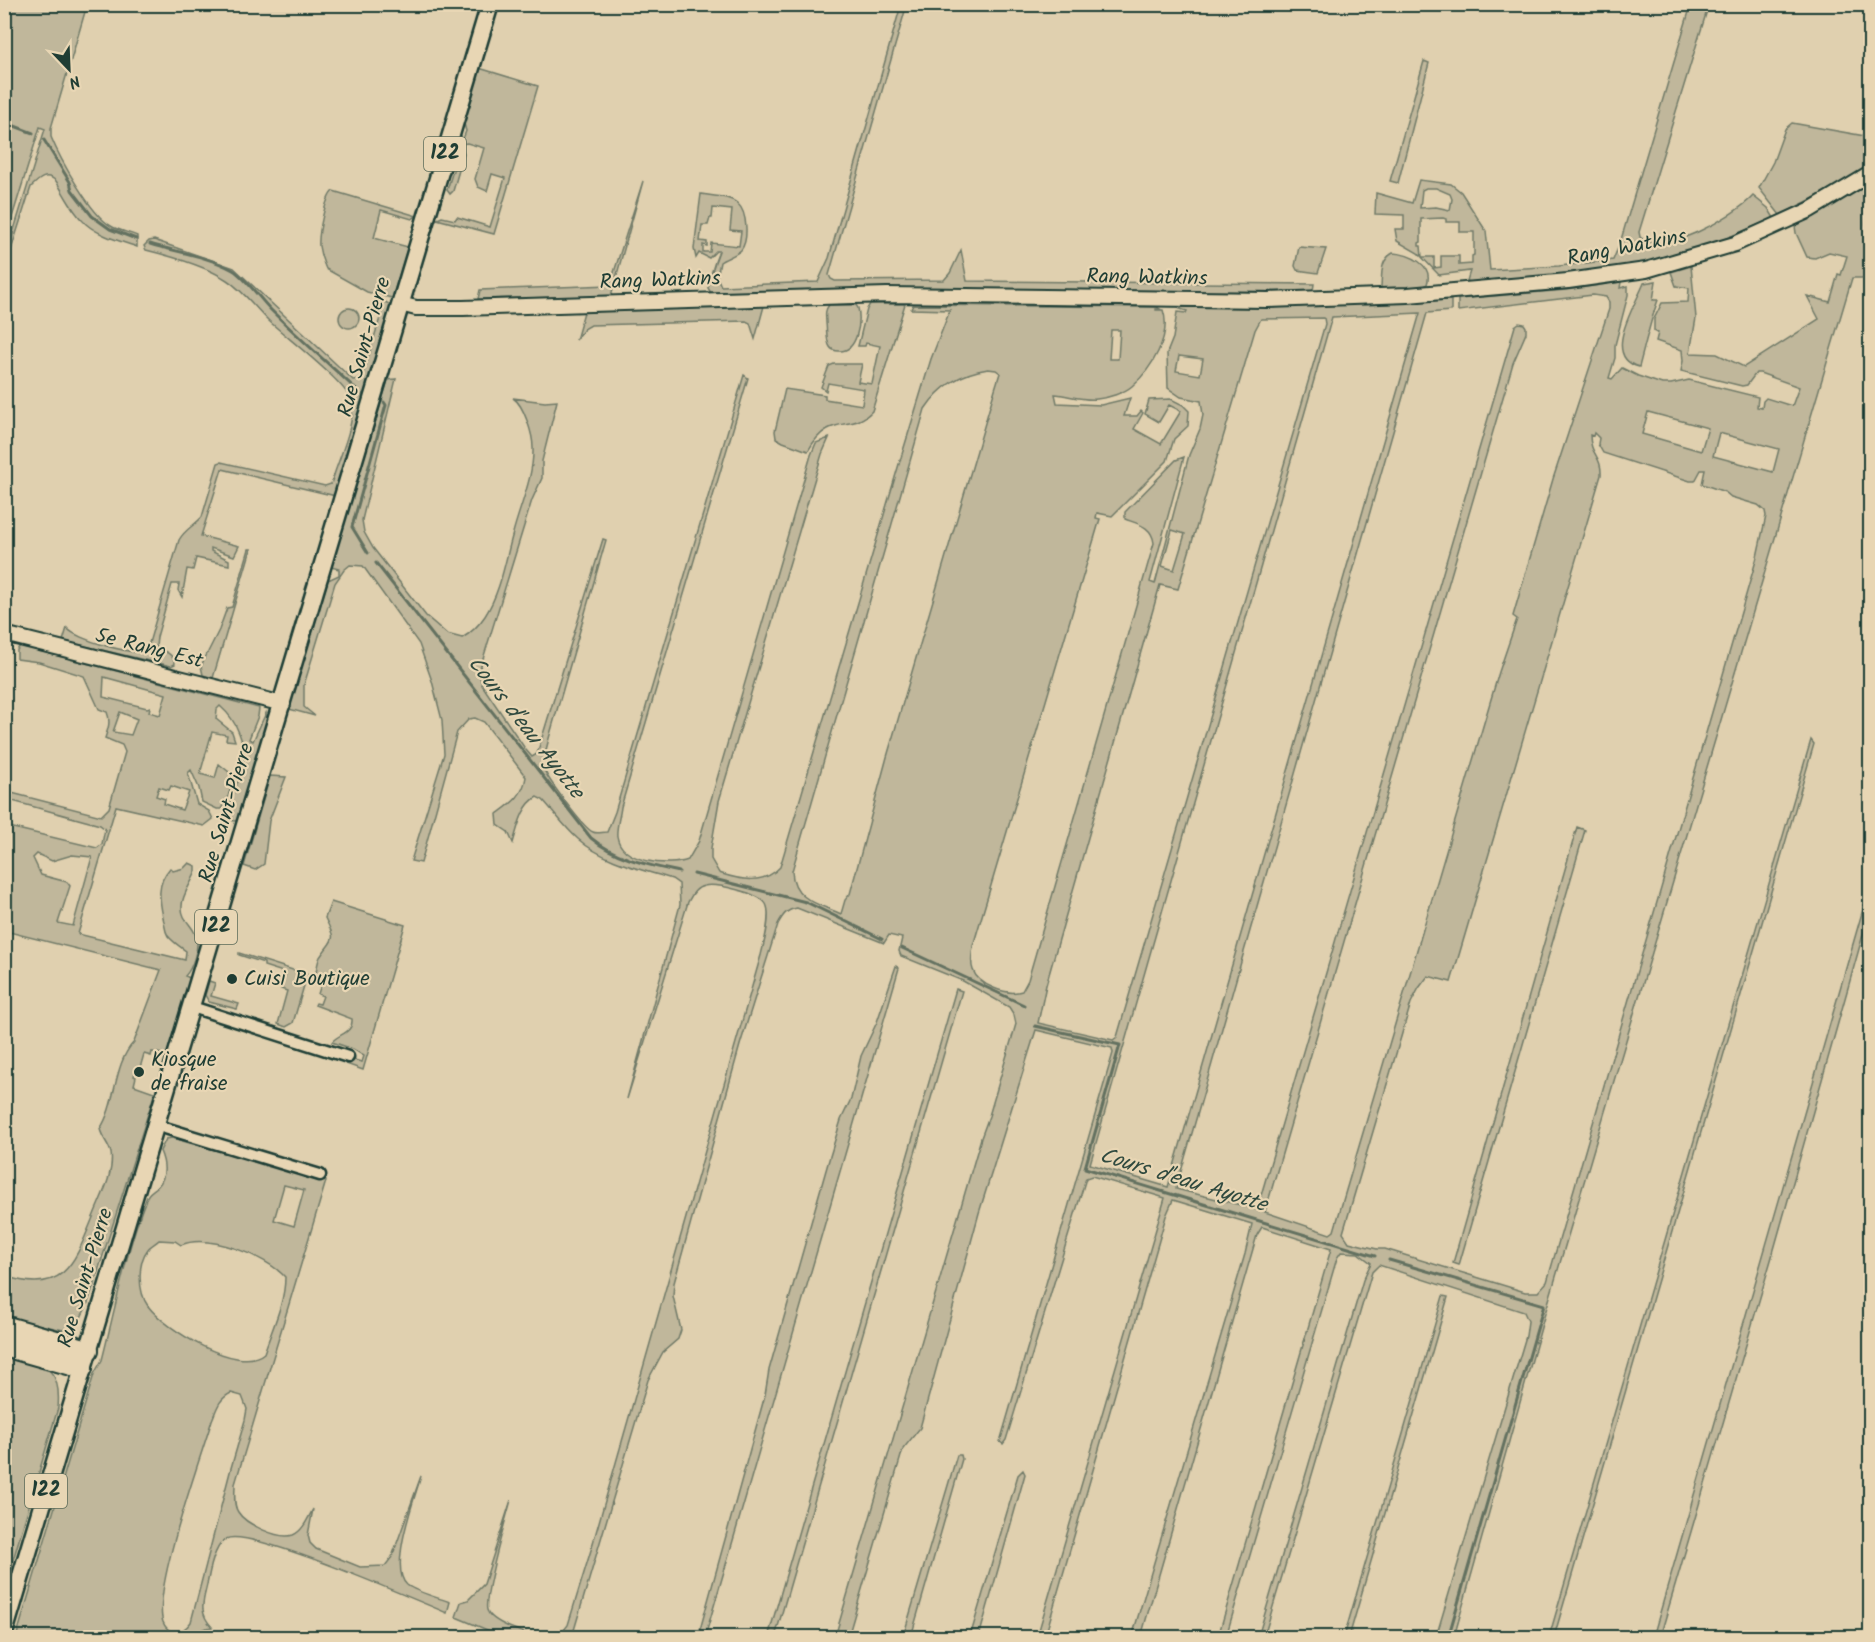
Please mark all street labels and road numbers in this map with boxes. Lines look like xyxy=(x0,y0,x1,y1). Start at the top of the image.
road number: 122 xyxy=(424,137,466,171)
street label: Rang Watkins xyxy=(1564,220,1690,276)
street label: Rang Watkins xyxy=(1086,260,1208,296)
street label: Rang Watkins xyxy=(599,262,721,300)
street label: Rue Saint-Pierre xyxy=(329,273,401,421)
street label: 5e Rang Est xyxy=(92,620,207,679)
street label: Rue Saint-Pierre xyxy=(190,739,264,887)
road number: 122 xyxy=(195,910,237,944)
street label: Rue Saint-Pierre xyxy=(49,1204,123,1352)
road number: 122 xyxy=(25,1474,67,1508)

